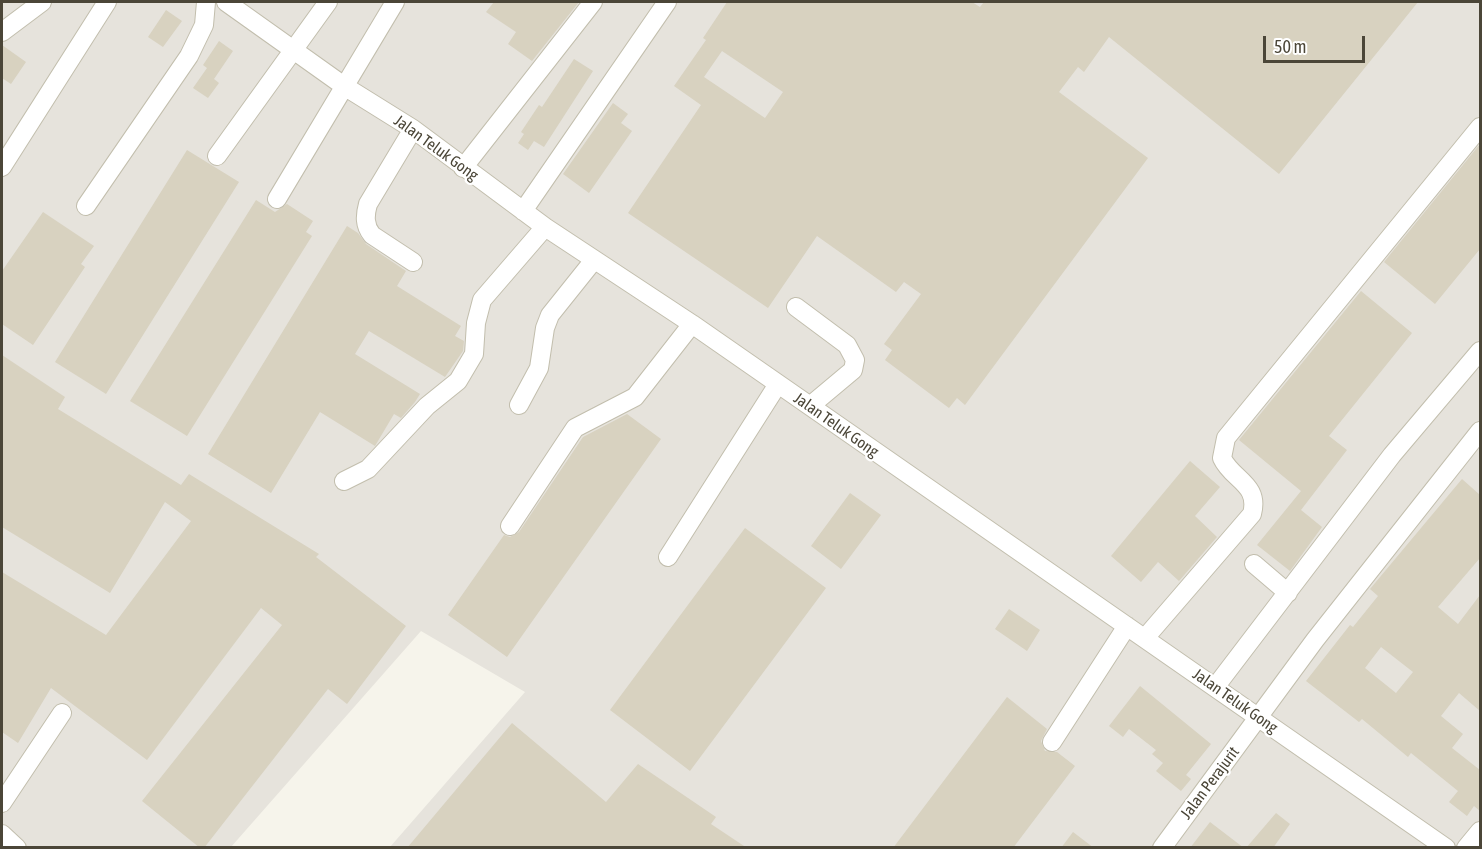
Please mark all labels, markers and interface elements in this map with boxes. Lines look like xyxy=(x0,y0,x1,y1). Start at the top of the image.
scale bar xyxy=(1266,24,1368,62)
text: 50 m xyxy=(1274,36,1306,57)
street label: Jalan Teluk Gong xyxy=(390,111,482,185)
street label: Jalan Teluk Gong xyxy=(790,389,882,461)
street label: Jalan Teluk Gong xyxy=(1189,665,1281,737)
street label: Jalan Perajurit xyxy=(1177,743,1243,823)

